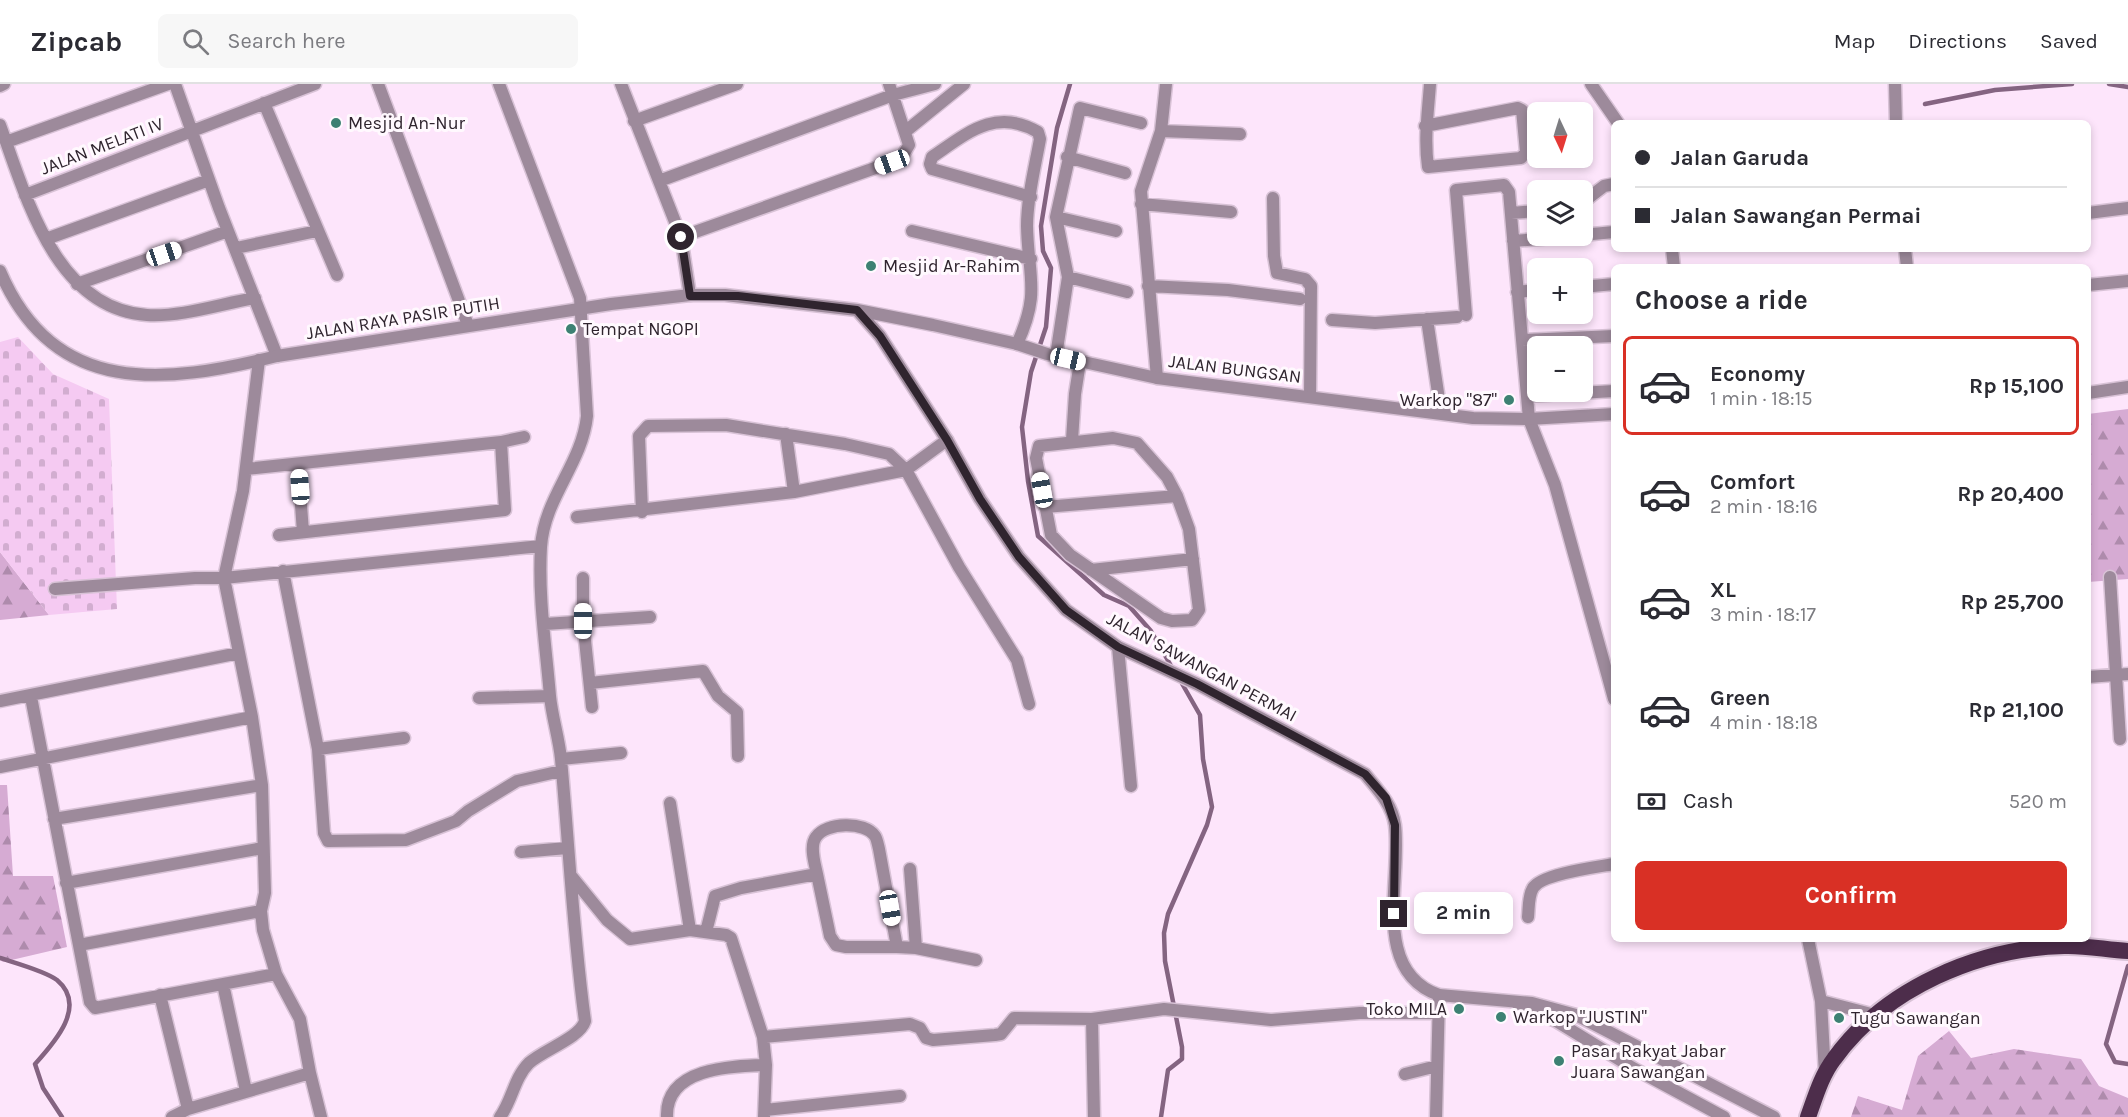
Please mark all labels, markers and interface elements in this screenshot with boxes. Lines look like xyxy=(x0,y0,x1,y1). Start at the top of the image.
search box xyxy=(158,14,578,68)
text: Zipcab xyxy=(30,25,122,58)
icon: search xyxy=(179,25,212,58)
text: Search here xyxy=(227,28,346,54)
text: Map xyxy=(1834,29,1875,53)
text: Directions xyxy=(1908,29,2007,53)
text: Saved xyxy=(2040,29,2098,53)
north arrow xyxy=(1527,102,1593,168)
map controls xyxy=(1527,102,1593,402)
street label: JALAN MELATI IV xyxy=(37,112,167,180)
place label: Mesjid An-Nur xyxy=(348,112,466,134)
marker: Mesjid An-Nur xyxy=(329,116,343,130)
text: Jalan Garuda xyxy=(1671,145,1809,171)
car xyxy=(872,147,912,177)
button: layers xyxy=(1527,180,1593,246)
text: Jalan Sawangan Permai xyxy=(1671,203,1922,229)
route start xyxy=(667,223,694,250)
car xyxy=(144,240,184,268)
place label: Mesjid Ar-Rahim xyxy=(883,255,1020,277)
button: + xyxy=(1527,258,1593,324)
marker: Mesjid Ar-Rahim xyxy=(864,259,878,273)
text: Choose a ride xyxy=(1635,284,1808,316)
street label: JALAN RAYA PASIR PUTIH xyxy=(305,292,501,344)
place label: Tempat NGOPI xyxy=(583,318,699,340)
marker: Tempat NGOPI xyxy=(564,322,578,336)
button: − xyxy=(1527,336,1593,402)
car xyxy=(1048,346,1088,372)
street label: JALAN BUNGSAN xyxy=(1167,350,1303,388)
icon: car xyxy=(1638,359,1692,413)
text: Economy xyxy=(1710,361,1805,387)
text: Rp 15,100 xyxy=(1969,373,2064,399)
text: 1 min · 18:15 xyxy=(1710,387,1813,410)
place label: Warkop "87" xyxy=(1400,389,1497,411)
marker: Warkop "87" xyxy=(1502,393,1516,407)
icon: car xyxy=(1638,467,1692,521)
car xyxy=(290,468,310,506)
text: Comfort xyxy=(1710,469,1795,495)
car xyxy=(1030,471,1054,509)
text: Rp 20,400 xyxy=(1957,481,2064,507)
text: 2 min · 18:16 xyxy=(1710,495,1818,518)
icon: car xyxy=(1638,575,1692,629)
text: XL xyxy=(1710,577,1736,603)
text: Rp 25,700 xyxy=(1960,589,2064,615)
car xyxy=(574,603,592,639)
text: 3 min · 18:17 xyxy=(1710,603,1816,626)
street label: JALAN SAWANGAN PERMAI xyxy=(1103,608,1301,726)
icon: car xyxy=(1638,683,1692,737)
text: Green xyxy=(1710,685,1771,711)
text: Rp 21,100 xyxy=(1968,697,2064,723)
text: 4 min · 18:18 xyxy=(1710,711,1818,734)
icon: cash xyxy=(1635,785,1668,818)
text: Cash xyxy=(1683,788,1733,814)
text: 520 m xyxy=(2009,790,2067,813)
button: Confirm xyxy=(1635,861,2067,930)
car xyxy=(878,889,902,927)
callout: 2 min xyxy=(1415,893,1514,935)
route end xyxy=(1380,900,1407,927)
text: 2 min xyxy=(1436,901,1491,924)
place label: Toko MILA xyxy=(1366,998,1447,1020)
marker: Toko MILA xyxy=(1452,1002,1466,1016)
place label: Warkop "JUSTIN" xyxy=(1513,1006,1647,1028)
place label: Tugu Sawangan xyxy=(1851,1007,1981,1029)
marker: Warkop "JUSTIN" xyxy=(1494,1010,1508,1024)
marker: Tugu Sawangan xyxy=(1832,1011,1846,1025)
place label: Pasar Rakyat Jabar Juara Sawangan xyxy=(1571,1040,1726,1083)
marker: Pasar Rakyat Jabar Juara Sawangan xyxy=(1552,1054,1566,1068)

